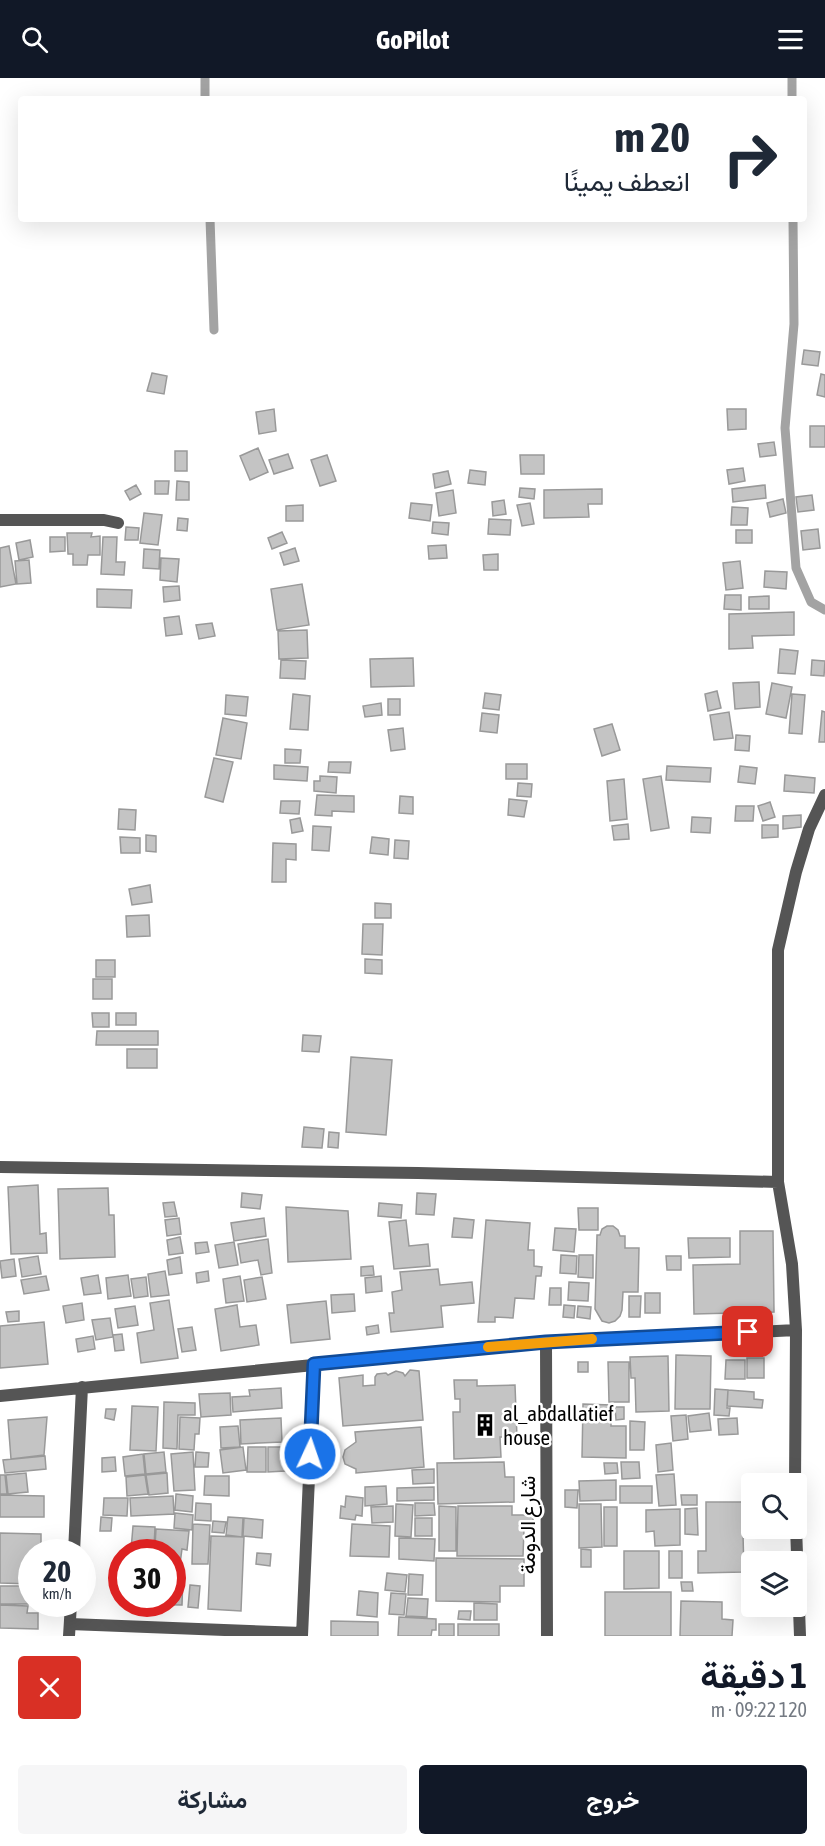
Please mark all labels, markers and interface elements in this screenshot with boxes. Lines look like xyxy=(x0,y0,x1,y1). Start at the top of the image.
icon: search xyxy=(18,23,51,56)
icon: menu xyxy=(774,23,807,56)
text: GoPilot xyxy=(376,24,449,55)
text: 20 m xyxy=(615,113,690,161)
icon: right xyxy=(711,120,789,198)
text: انعطف يمينًا xyxy=(564,166,690,197)
pin xyxy=(722,1306,773,1357)
icon: arrive xyxy=(731,1315,764,1348)
place label: al_abdallatief house xyxy=(503,1401,614,1449)
building icon: al_abdallatief house xyxy=(472,1412,498,1438)
position arrow xyxy=(278,1422,342,1486)
map controls xyxy=(741,1473,807,1617)
button: search xyxy=(741,1473,807,1539)
street label: شارع الدومة xyxy=(515,1476,542,1574)
speed limit sign: 30 xyxy=(108,1539,186,1617)
button: layers xyxy=(741,1551,807,1617)
text: 20 xyxy=(43,1554,71,1588)
text: km/h xyxy=(42,1585,72,1602)
text: 1 دقيقة xyxy=(700,1654,807,1696)
button: close xyxy=(18,1656,81,1719)
text: 120 m · 09:22 xyxy=(711,1698,807,1721)
button: مشاركة xyxy=(18,1765,407,1834)
button: خروج xyxy=(419,1765,807,1834)

